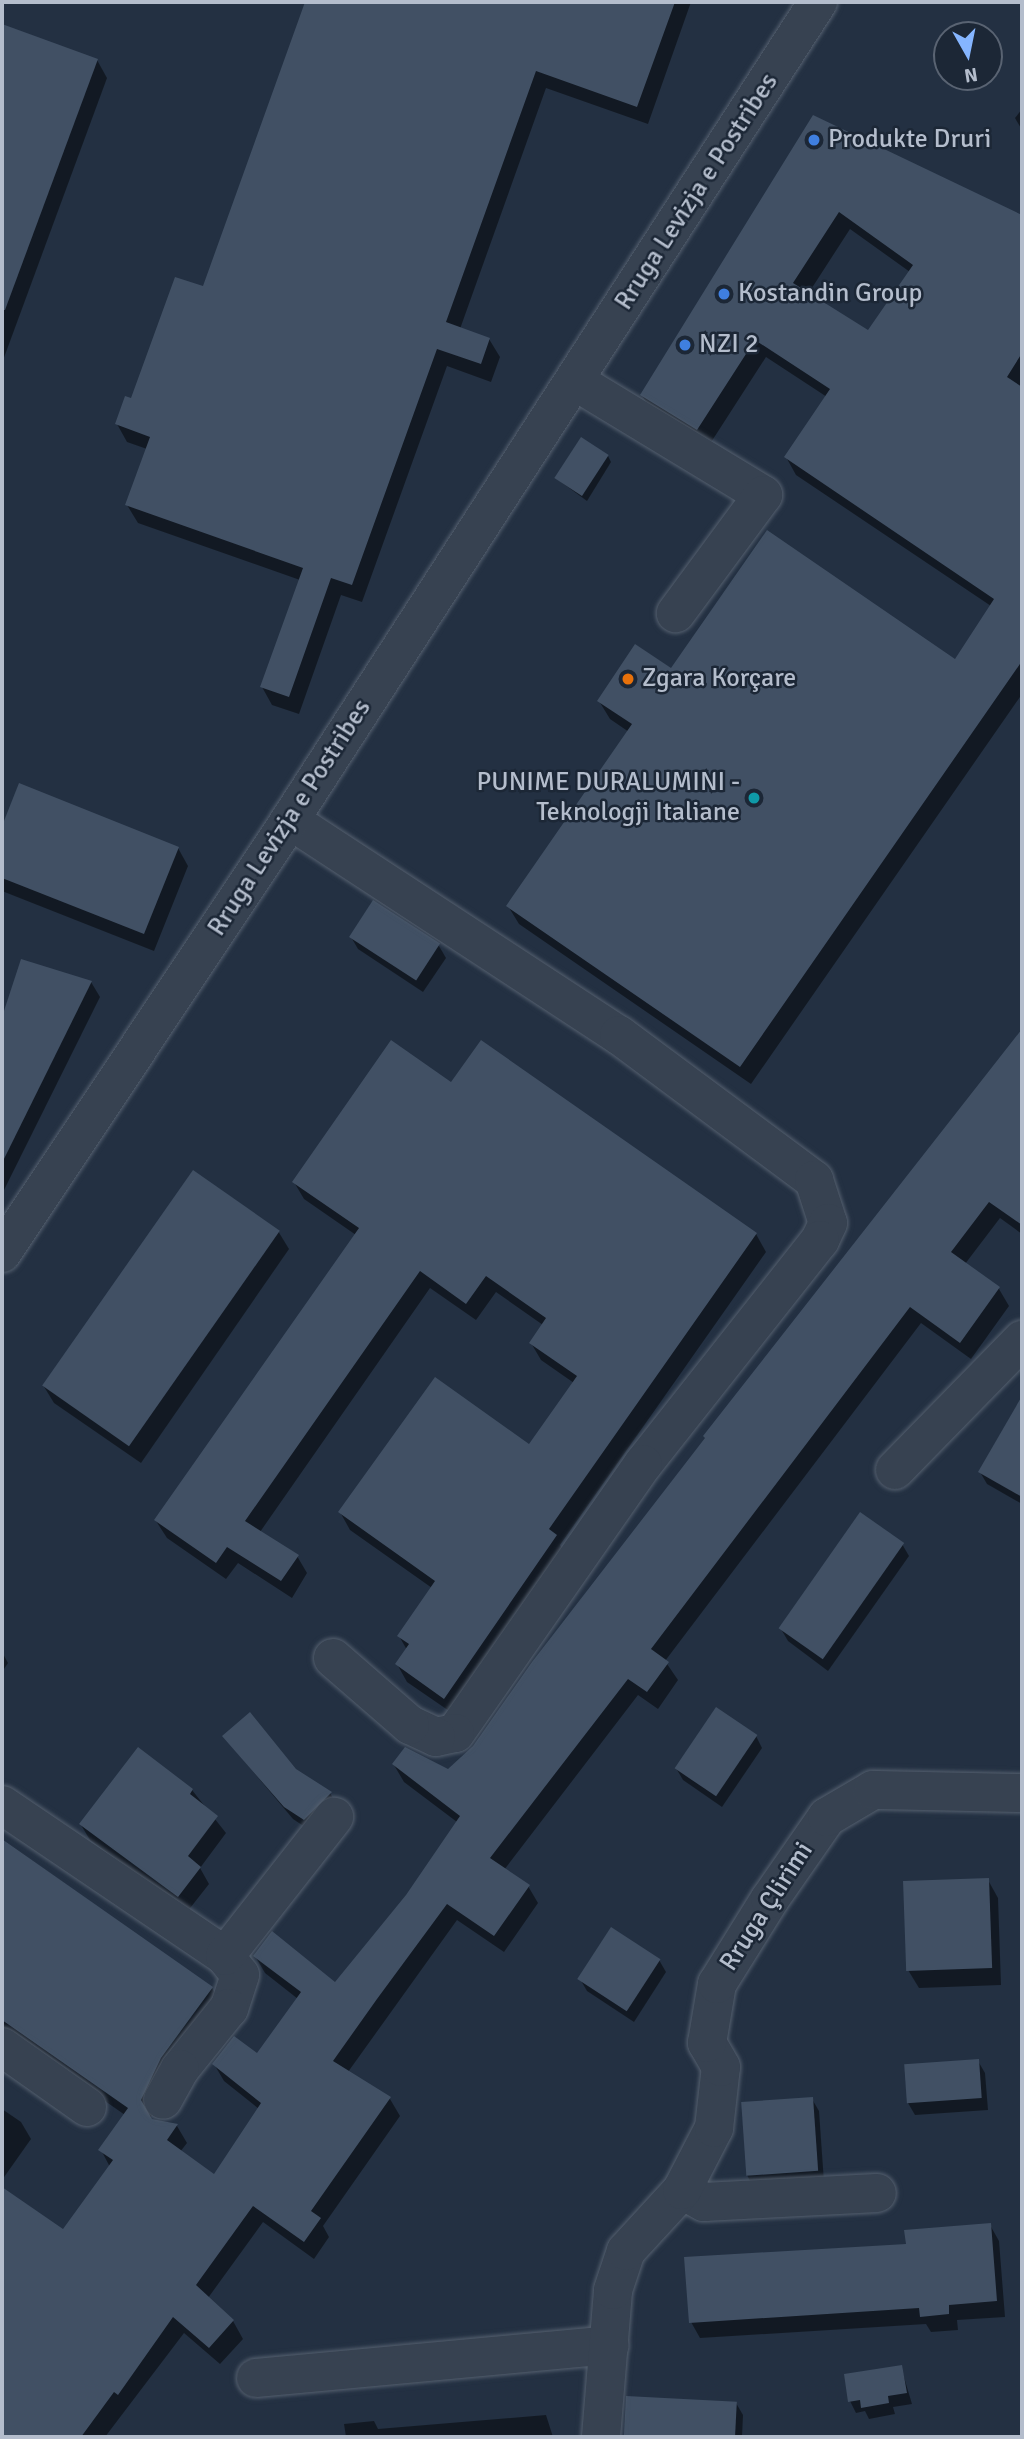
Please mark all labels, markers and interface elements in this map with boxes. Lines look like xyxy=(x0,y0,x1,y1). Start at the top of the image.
north arrow xyxy=(933,21,1003,91)
text: N xyxy=(963,62,979,88)
street label: Rruga Levizja e Postribes xyxy=(609,68,785,316)
place label: Produkte Druri xyxy=(828,124,991,156)
marker: Produkte Druri xyxy=(806,132,822,148)
place label: Kostandin Group xyxy=(738,278,922,310)
marker: Kostandin Group xyxy=(716,286,732,302)
place label: NZI 2 xyxy=(699,329,759,361)
marker: NZI 2 xyxy=(677,337,693,353)
place label: Zgara Korçare xyxy=(642,663,796,695)
marker: Zgara Korçare xyxy=(620,671,636,687)
street label: Rruga Levizja e Postribes xyxy=(202,694,378,942)
place label: PUNIME DURALUMINI - Teknologji Italiane xyxy=(476,767,740,828)
marker: PUNIME DURALUMINI - Teknologji Italiane xyxy=(746,790,762,806)
street label: Rruga Çlirimi xyxy=(714,1837,820,1977)

